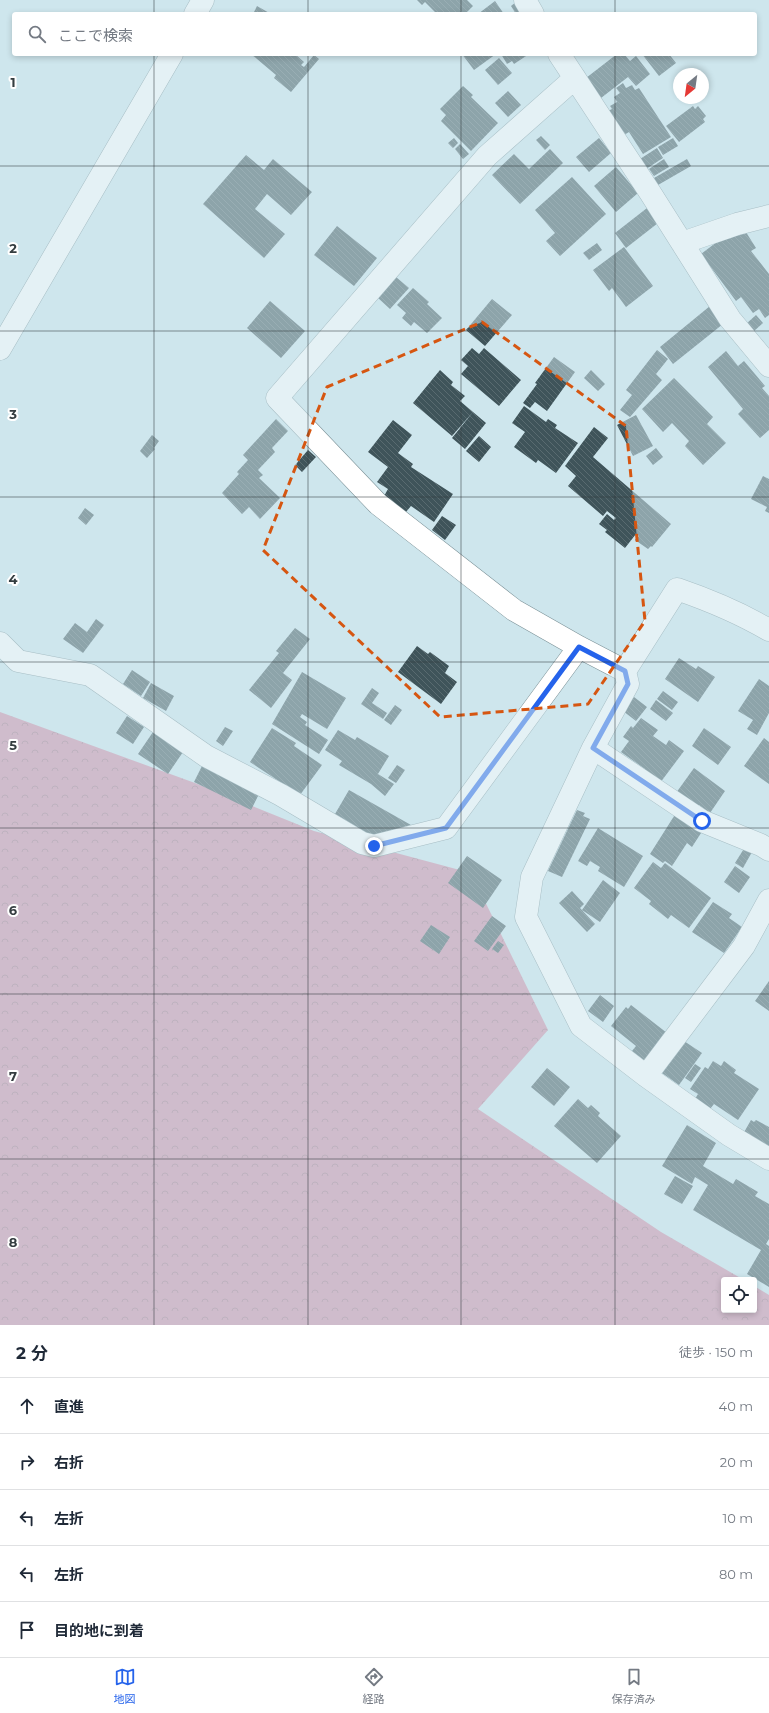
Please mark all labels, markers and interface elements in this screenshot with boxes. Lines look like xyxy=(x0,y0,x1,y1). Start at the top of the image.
search box xyxy=(12,12,757,56)
icon: search xyxy=(26,23,48,45)
text: ここで検索 xyxy=(58,26,133,45)
north arrow xyxy=(673,68,709,104)
text: 1 xyxy=(10,74,16,90)
text: 2 xyxy=(9,240,17,256)
text: 3 xyxy=(8,406,17,422)
text: 4 xyxy=(9,571,18,587)
text: 5 xyxy=(9,737,17,753)
route start xyxy=(693,812,711,830)
route end xyxy=(365,837,383,855)
text: 6 xyxy=(9,902,18,918)
text: 7 xyxy=(9,1068,17,1084)
text: 8 xyxy=(9,1234,18,1250)
map controls xyxy=(721,1277,757,1313)
button: locate xyxy=(721,1277,757,1313)
text: 2 分 xyxy=(16,1343,48,1363)
text: 徒歩 · 150 m xyxy=(679,1344,753,1360)
icon: ahead xyxy=(16,1395,38,1417)
text: 直進 xyxy=(54,1397,84,1416)
text: 40 m xyxy=(719,1398,753,1414)
icon: right xyxy=(16,1451,38,1473)
text: 右折 xyxy=(54,1453,84,1472)
text: 20 m xyxy=(720,1454,753,1470)
icon: left xyxy=(16,1507,38,1529)
text: 左折 xyxy=(54,1509,84,1528)
text: 10 m xyxy=(723,1510,753,1526)
icon: left xyxy=(16,1563,38,1585)
text: 左折 xyxy=(54,1565,84,1584)
text: 80 m xyxy=(719,1566,753,1582)
icon: arrive xyxy=(16,1619,38,1641)
text: 目的地に到着 xyxy=(54,1621,144,1640)
tab: 地図 xyxy=(114,1666,136,1706)
tab: 経路 xyxy=(363,1666,385,1706)
tab: 保存済み xyxy=(612,1666,656,1706)

